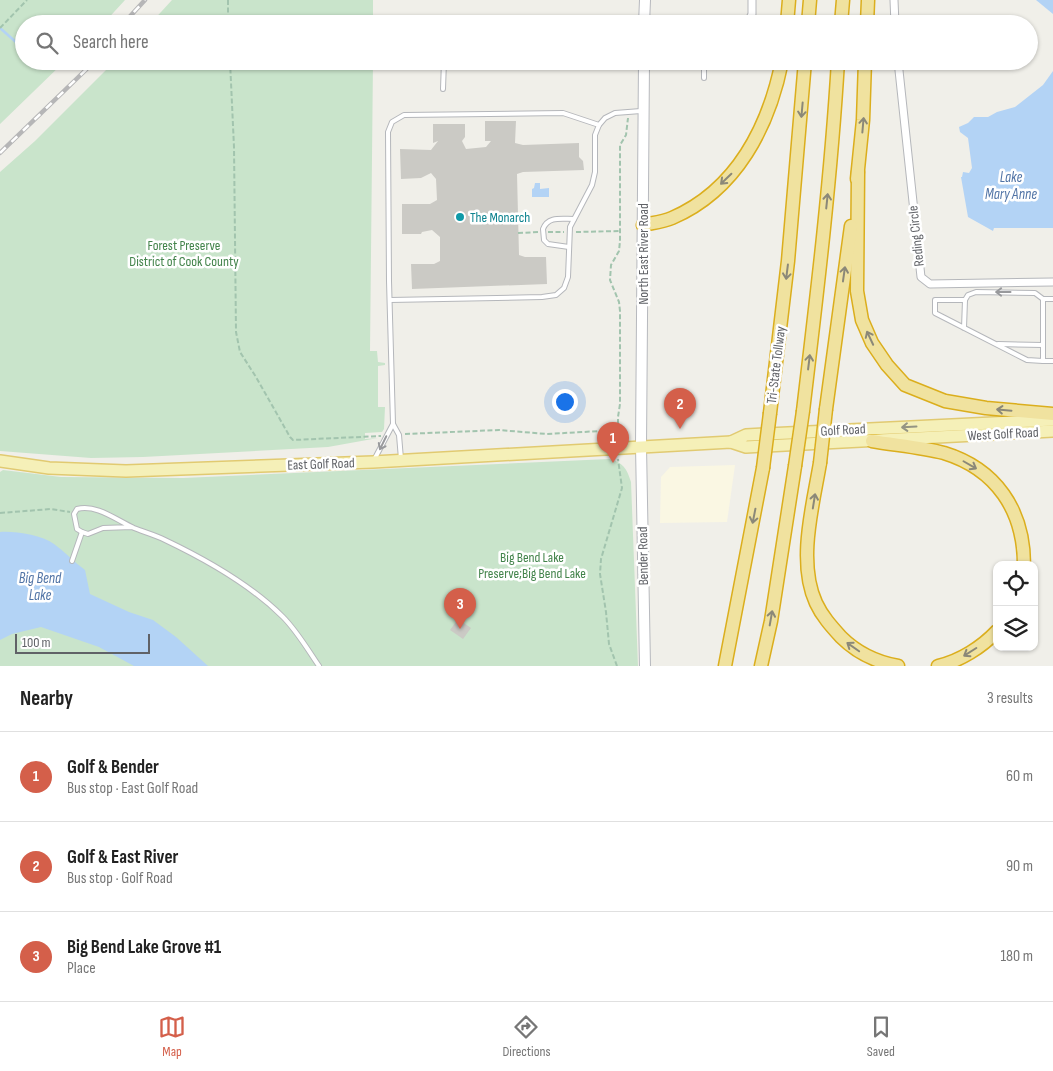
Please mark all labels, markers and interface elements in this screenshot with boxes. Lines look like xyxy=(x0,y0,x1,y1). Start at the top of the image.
search box xyxy=(15,15,1038,70)
icon: search xyxy=(33,29,61,57)
text: Search here xyxy=(73,31,149,54)
one-way arrow xyxy=(797,102,807,118)
one-way arrow xyxy=(858,117,867,133)
water label: Lake Mary Anne xyxy=(985,168,1037,204)
one-way arrow xyxy=(719,173,732,185)
one-way arrow xyxy=(822,193,832,209)
street label: North East River Road xyxy=(635,203,652,305)
street label: Reding Circle xyxy=(904,205,928,267)
place label: The Monarch xyxy=(470,209,530,226)
marker: The Monarch xyxy=(454,211,466,223)
park label: Forest Preserve District of Cook County xyxy=(129,237,239,270)
one-way arrow xyxy=(782,263,792,279)
one-way arrow xyxy=(840,267,850,283)
one-way arrow xyxy=(996,287,1012,297)
street label: Tri-State Tollway xyxy=(763,325,789,405)
one-way arrow xyxy=(865,330,875,345)
one-way arrow xyxy=(804,355,814,371)
pin: 2 xyxy=(664,388,696,429)
your location xyxy=(552,389,578,415)
one-way arrow xyxy=(997,405,1013,415)
street label: Golf Road xyxy=(820,420,866,440)
pin: 1 xyxy=(597,422,629,463)
one-way arrow xyxy=(901,422,917,431)
street label: West Golf Road xyxy=(967,424,1039,444)
one-way arrow xyxy=(377,435,387,450)
street label: East Golf Road xyxy=(287,454,355,474)
one-way arrow xyxy=(962,460,976,470)
one-way arrow xyxy=(809,493,819,509)
one-way arrow xyxy=(748,507,758,523)
street label: Bender Road xyxy=(634,526,652,586)
park label: Big Bend Lake Preserve;Big Bend Lake xyxy=(478,549,586,582)
map controls xyxy=(993,561,1038,651)
button: locate xyxy=(993,561,1038,606)
water label: Big Bend Lake xyxy=(19,569,62,605)
pin: 3 xyxy=(444,588,476,629)
button: layers xyxy=(993,606,1038,651)
one-way arrow xyxy=(767,611,776,627)
scale bar xyxy=(15,631,150,654)
text: 100 m xyxy=(22,634,51,651)
one-way arrow xyxy=(847,642,861,652)
one-way arrow xyxy=(963,647,977,658)
text: Nearby xyxy=(20,686,73,711)
text: 3 results xyxy=(987,689,1033,708)
text: Golf & Bender xyxy=(67,756,159,779)
text: 1 xyxy=(33,767,39,786)
text: 60 m xyxy=(1006,767,1033,786)
text: Bus stop · East Golf Road xyxy=(67,779,198,798)
text: Golf & East River xyxy=(67,846,178,869)
text: 2 xyxy=(32,857,40,876)
text: 90 m xyxy=(1006,857,1033,876)
text: Bus stop · Golf Road xyxy=(67,869,173,888)
text: Big Bend Lake Grove #1 xyxy=(67,936,221,959)
text: 3 xyxy=(32,947,40,966)
text: 180 m xyxy=(1000,947,1033,966)
text: Place xyxy=(67,959,96,978)
tab: Map xyxy=(158,1013,186,1060)
tab: Directions xyxy=(502,1013,551,1060)
tab: Saved xyxy=(867,1013,895,1060)

